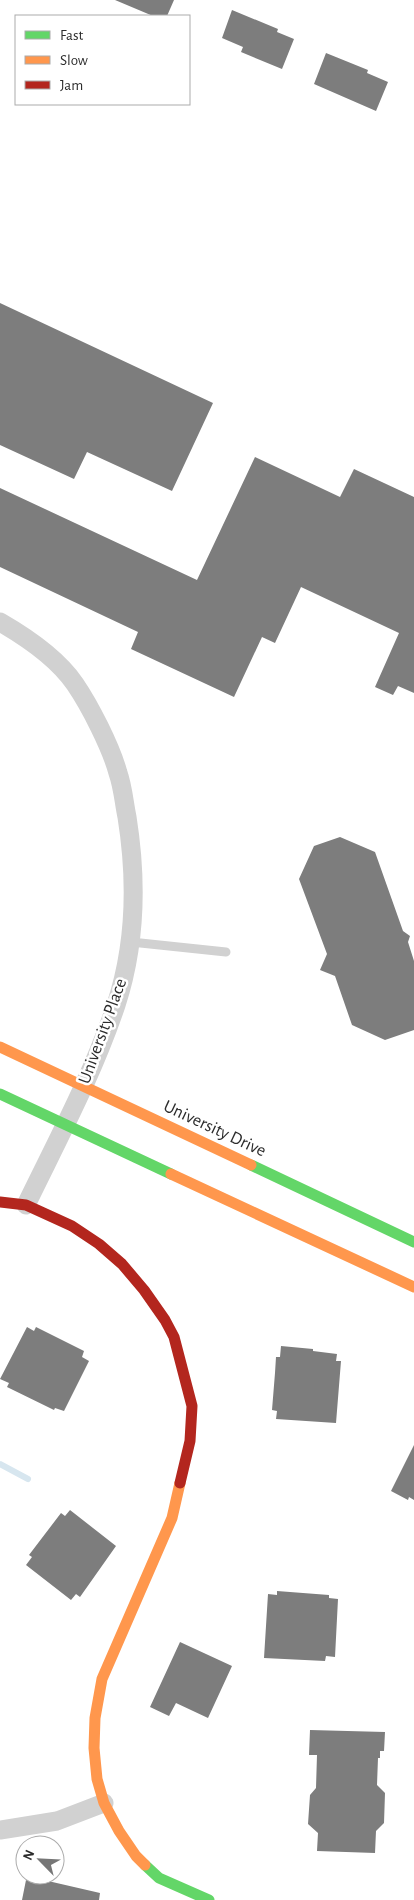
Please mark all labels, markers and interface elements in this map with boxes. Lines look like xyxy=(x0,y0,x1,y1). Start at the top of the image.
legend xyxy=(15,15,190,105)
text: Fast xyxy=(60,28,84,43)
text: Slow xyxy=(60,53,88,68)
text: Jam xyxy=(60,78,83,93)
street label: University Place xyxy=(76,976,130,1086)
street label: University Drive xyxy=(161,1097,269,1160)
north arrow xyxy=(15,1835,65,1885)
text: N xyxy=(21,1848,37,1862)

